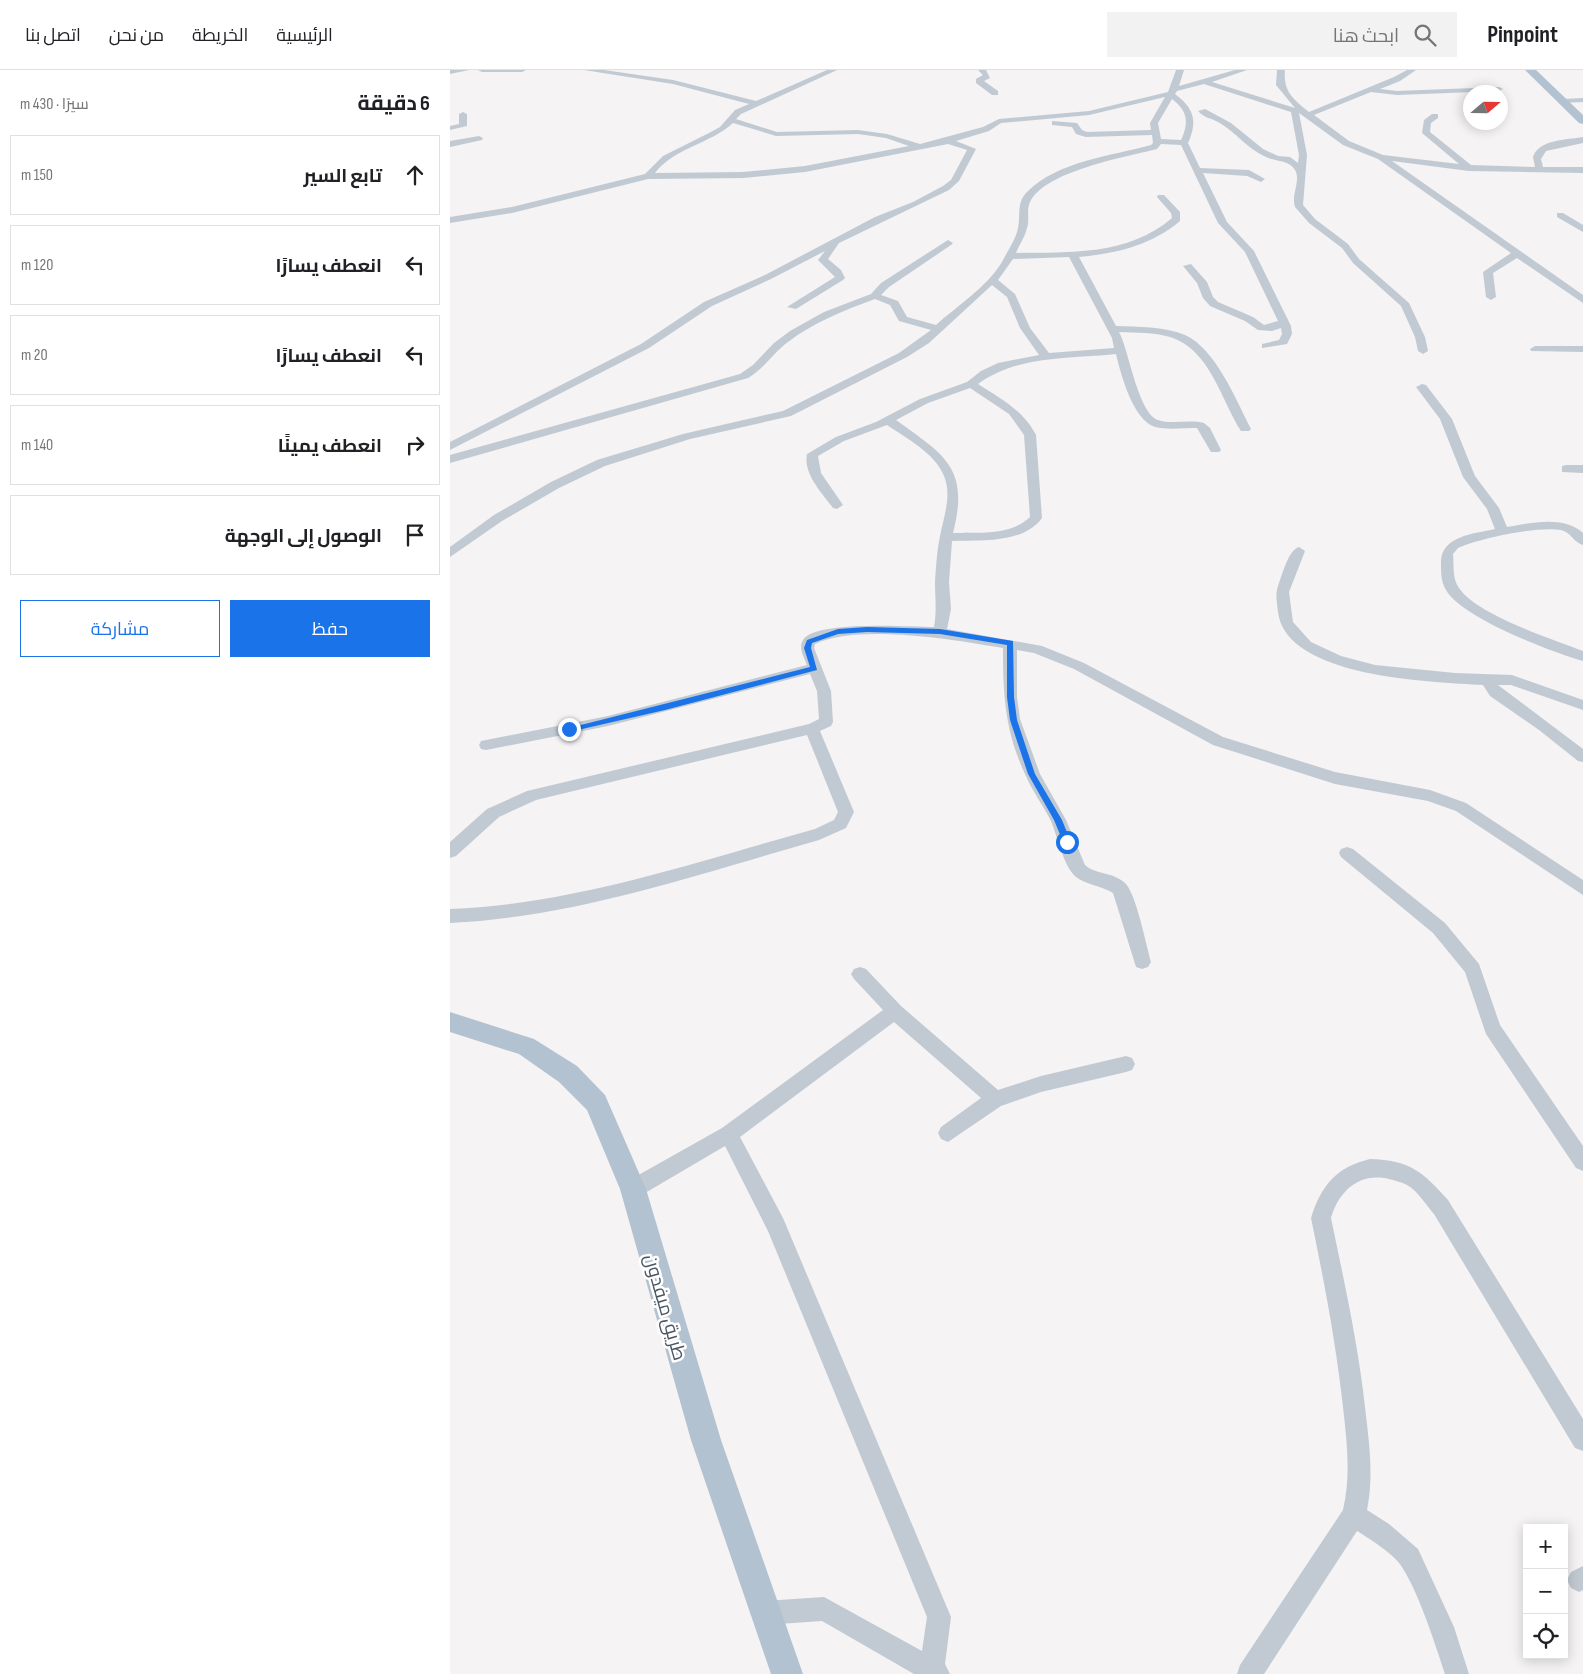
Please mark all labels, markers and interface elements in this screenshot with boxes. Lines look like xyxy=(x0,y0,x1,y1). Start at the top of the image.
search box xyxy=(1107,12,1457,57)
text: Pinpoint xyxy=(1487,20,1558,49)
icon: search xyxy=(1411,21,1439,49)
text: اتصل بنا xyxy=(25,25,81,46)
text: من نحن xyxy=(109,25,164,46)
text: الخريطة xyxy=(192,25,248,46)
text: الرئيسية xyxy=(276,25,333,46)
text: ابحث هنا xyxy=(1333,25,1399,48)
north arrow xyxy=(1463,85,1508,130)
text: 6 دقيقة xyxy=(357,91,430,116)
text: سيرًا · 430 m xyxy=(20,95,89,114)
icon: ahead xyxy=(401,161,429,189)
text: تابع السير xyxy=(303,165,382,188)
text: 150 m xyxy=(21,166,53,185)
icon: left xyxy=(401,251,429,279)
text: انعطف يسارًا xyxy=(275,255,382,278)
text: 120 m xyxy=(21,256,53,275)
icon: left xyxy=(401,341,429,369)
text: انعطف يسارًا xyxy=(275,345,382,368)
text: 20 m xyxy=(21,346,48,365)
icon: right xyxy=(401,431,429,459)
text: انعطف يمينًا xyxy=(278,435,382,458)
text: 140 m xyxy=(21,436,53,455)
icon: arrive xyxy=(401,521,429,549)
text: الوصول إلى الوجهة xyxy=(225,525,382,548)
button: مشاركة xyxy=(20,600,220,657)
button: حفظ xyxy=(230,600,430,657)
route end xyxy=(558,718,581,741)
route start xyxy=(1056,831,1079,854)
street label: طريق ميفدون xyxy=(638,1252,691,1363)
map controls xyxy=(1523,1524,1568,1659)
button: + xyxy=(1523,1524,1568,1569)
button: − xyxy=(1523,1569,1568,1614)
button: locate xyxy=(1523,1614,1568,1659)

